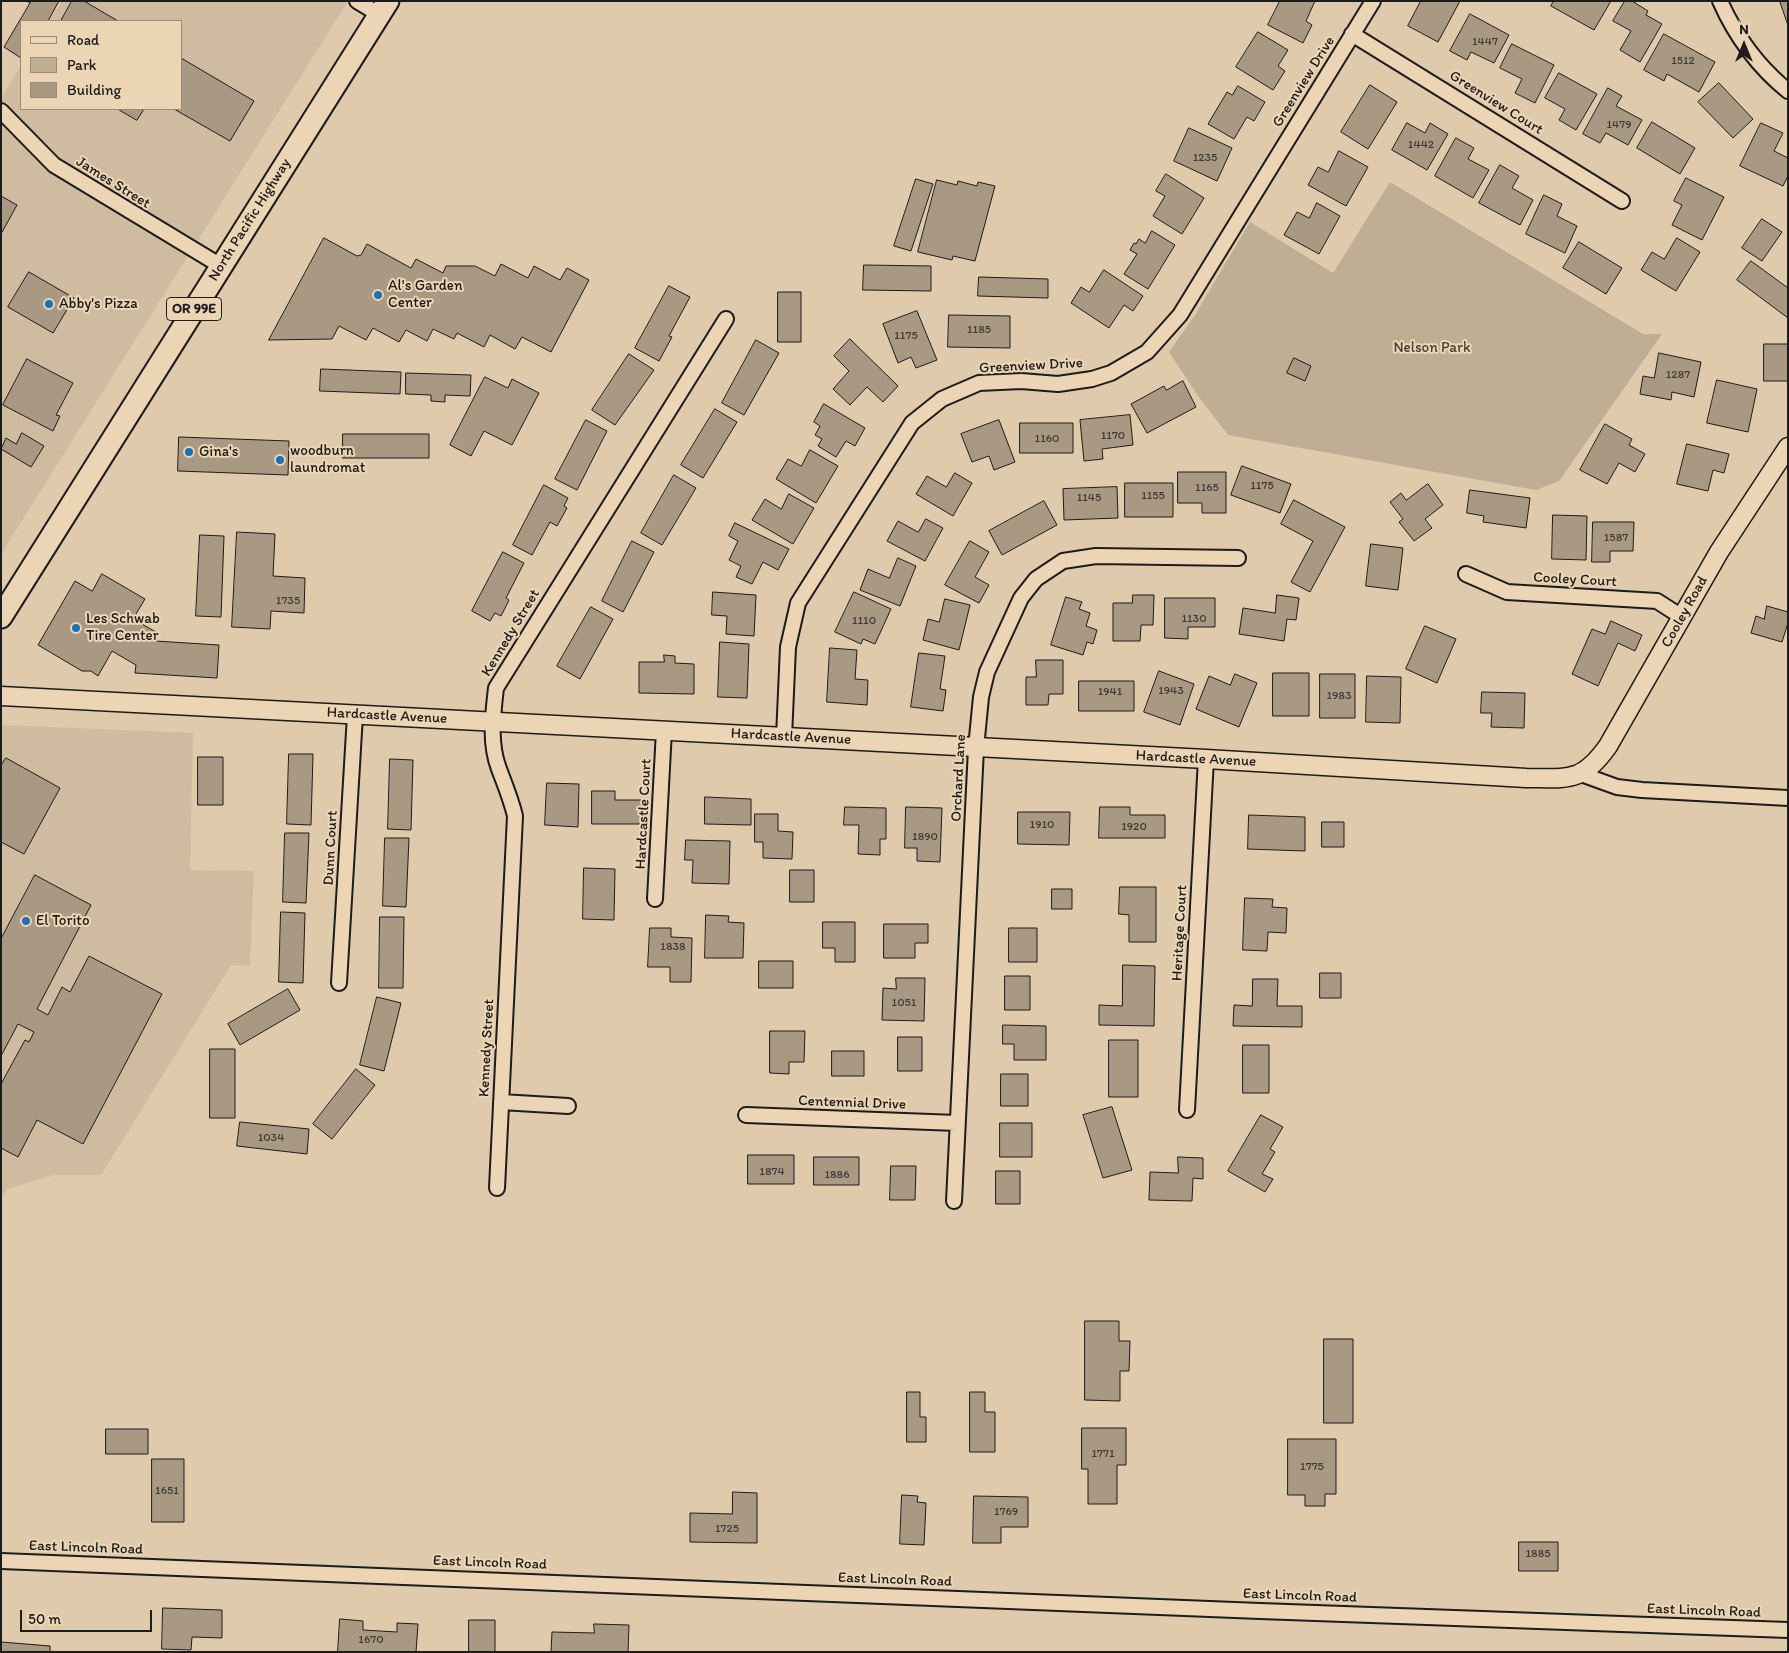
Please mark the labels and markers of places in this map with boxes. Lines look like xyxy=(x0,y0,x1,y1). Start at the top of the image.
place label: Al's Garden Center xyxy=(388,277,462,312)
marker: Al's Garden Center xyxy=(372,289,384,301)
place label: Abby's Pizza xyxy=(59,295,138,313)
marker: Abby's Pizza xyxy=(43,298,55,310)
place label: woodburn laundromat xyxy=(290,442,366,477)
place label: Gina's xyxy=(199,443,239,461)
marker: Gina's xyxy=(183,446,195,458)
marker: woodburn laundromat xyxy=(274,454,286,466)
place label: Les Schwab Tire Center xyxy=(86,610,160,645)
marker: Les Schwab Tire Center xyxy=(70,622,82,634)
place label: El Torito xyxy=(36,912,90,930)
marker: El Torito xyxy=(20,915,32,927)

